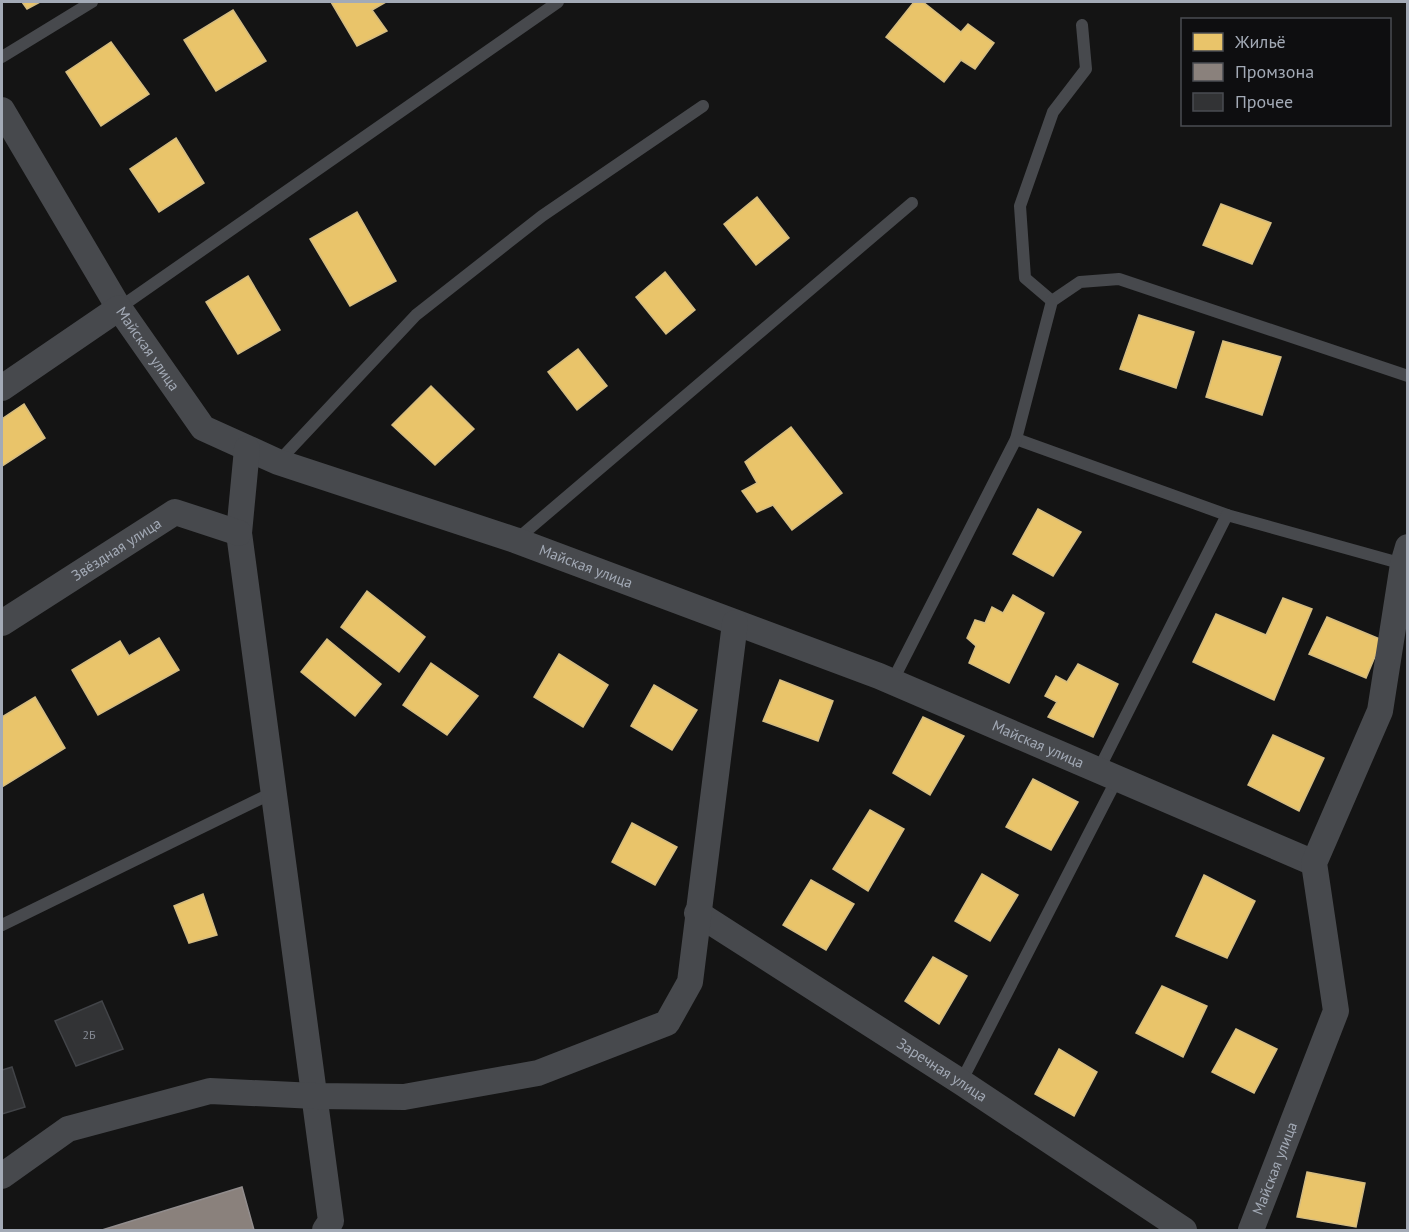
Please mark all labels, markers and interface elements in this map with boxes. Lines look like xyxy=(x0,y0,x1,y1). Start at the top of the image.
legend xyxy=(1181,18,1391,126)
text: Жильё xyxy=(1234,30,1286,53)
text: Промзона xyxy=(1235,60,1314,83)
text: Прочее xyxy=(1235,90,1293,113)
street label: Майская улица xyxy=(112,303,184,394)
street label: Звёздная улица xyxy=(68,513,165,585)
street label: Майская улица xyxy=(537,540,635,592)
street label: Майская улица xyxy=(989,716,1087,772)
house number: 2Б xyxy=(82,1027,96,1042)
street label: Заречная улица xyxy=(894,1034,991,1106)
street label: Майская улица xyxy=(1248,1119,1301,1218)

